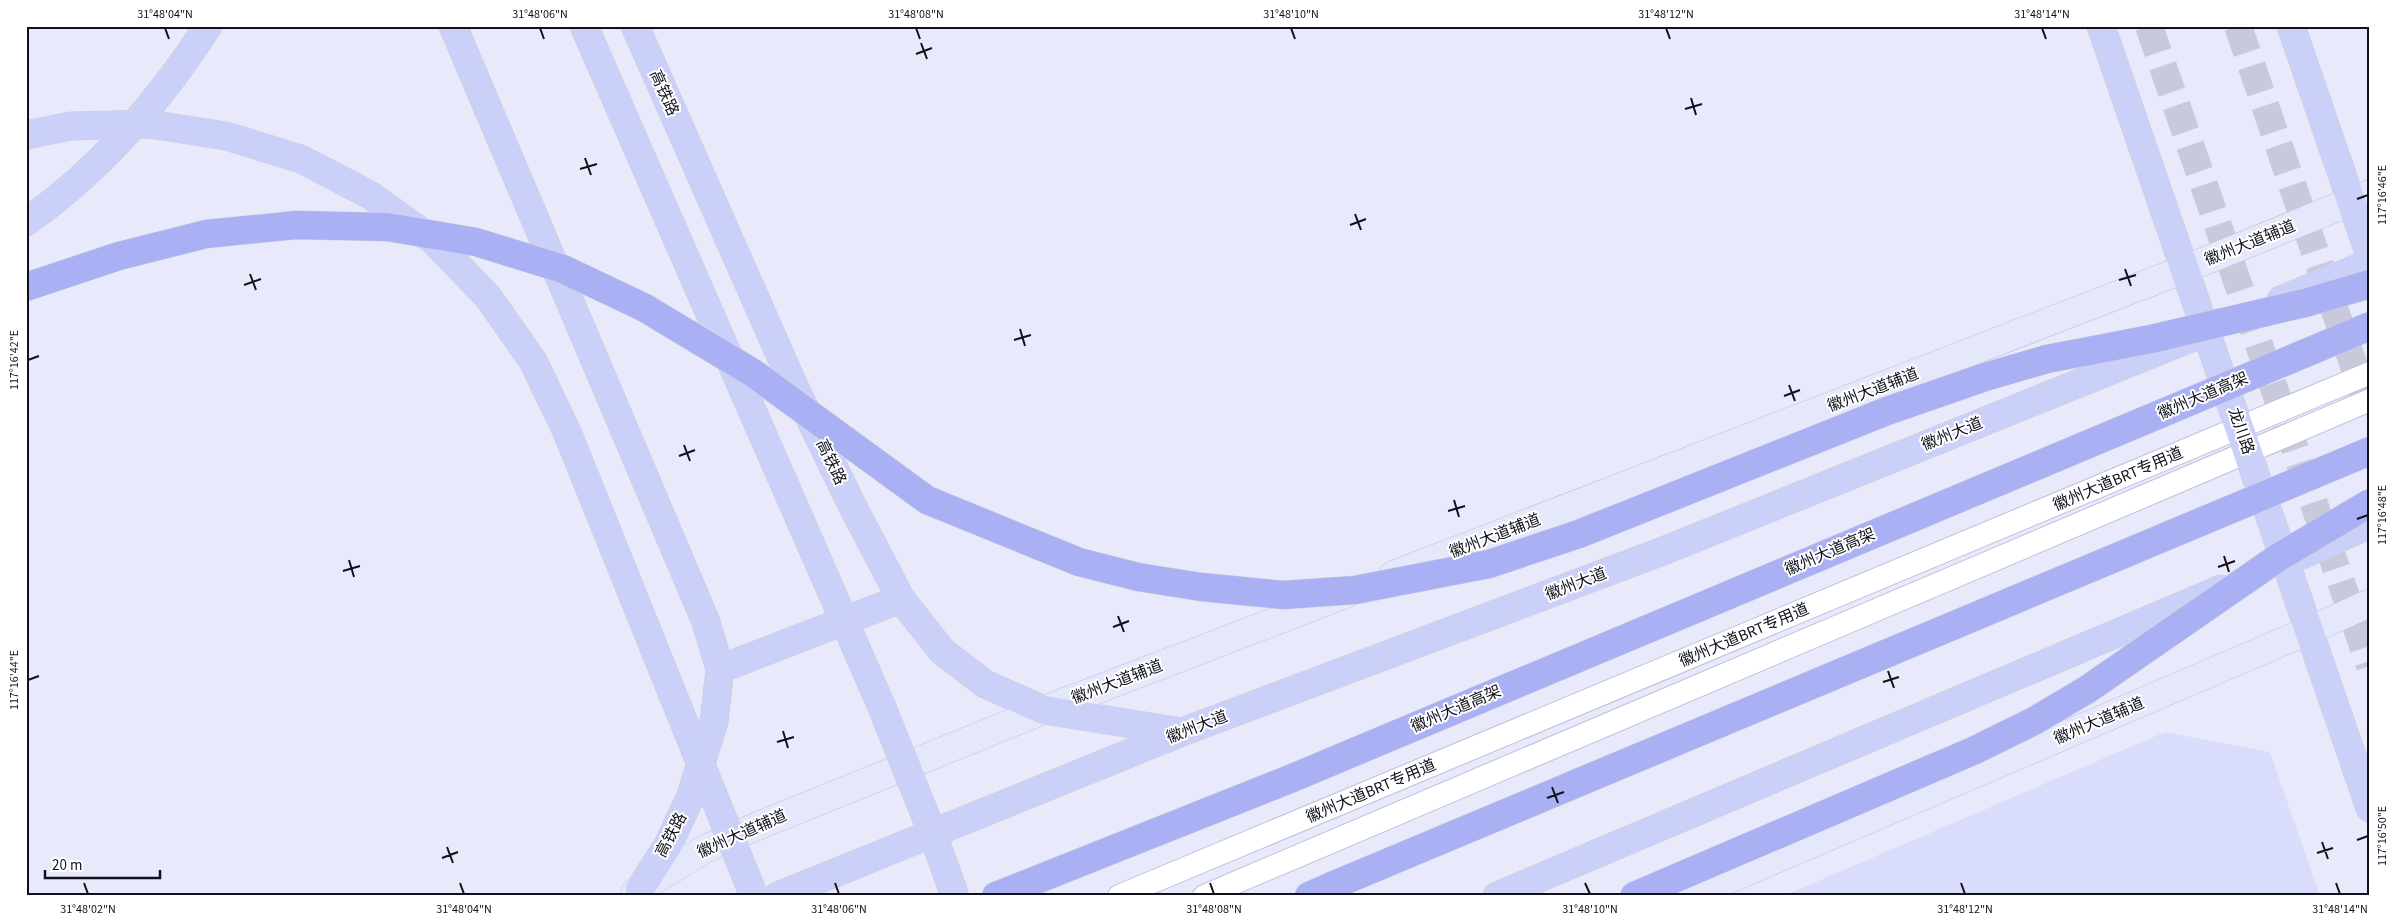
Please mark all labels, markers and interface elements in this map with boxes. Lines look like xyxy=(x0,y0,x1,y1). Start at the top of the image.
text: 31°48'04"N xyxy=(137,6,193,23)
text: 31°48'06"N xyxy=(512,6,568,23)
text: 31°48'08"N xyxy=(888,6,944,23)
text: 31°48'10"N xyxy=(1263,6,1319,23)
text: 31°48'12"N xyxy=(1638,6,1694,23)
text: 31°48'14"N xyxy=(2014,6,2070,23)
street label: 高铁路 xyxy=(644,67,684,119)
text: 117°16'46"E xyxy=(2374,165,2391,225)
street label: 徽州大道辅道 xyxy=(2201,215,2299,271)
text: 117°16'42"E xyxy=(6,330,23,390)
street label: 徽州大道辅道 xyxy=(1824,363,1922,417)
street label: 徽州大道高架 xyxy=(2155,367,2251,425)
street label: 龙川路 xyxy=(2223,405,2259,457)
street label: 徽州大道 xyxy=(1918,412,1986,456)
street label: 高铁路 xyxy=(811,436,851,488)
street label: 徽州大道BRT专用道 xyxy=(2050,442,2186,516)
text: 117°16'48"E xyxy=(2374,485,2391,545)
street label: 徽州大道辅道 xyxy=(1446,509,1544,563)
street label: 徽州大道高架 xyxy=(1782,523,1878,581)
street label: 徽州大道 xyxy=(1542,562,1610,606)
street label: 徽州大道BRT专用道 xyxy=(1676,598,1812,672)
text: 117°16'44"E xyxy=(6,650,23,710)
street label: 徽州大道辅道 xyxy=(1068,655,1166,709)
street label: 徽州大道高架 xyxy=(1408,680,1504,738)
street label: 徽州大道辅道 xyxy=(2051,692,2147,750)
street label: 徽州大道 xyxy=(1163,705,1231,749)
street label: 徽州大道BRT专用道 xyxy=(1303,754,1439,828)
street label: 徽州大道辅道 xyxy=(694,804,790,864)
text: 117°16'50"E xyxy=(2374,806,2391,866)
street label: 高铁路 xyxy=(650,809,692,861)
scale bar xyxy=(45,847,160,879)
text: 20 m xyxy=(52,855,82,876)
text: 31°48'02"N xyxy=(60,901,116,918)
text: 31°48'04"N xyxy=(436,901,492,918)
text: 31°48'06"N xyxy=(811,901,867,918)
text: 31°48'08"N xyxy=(1186,901,1242,918)
text: 31°48'10"N xyxy=(1562,901,1618,918)
text: 31°48'12"N xyxy=(1937,901,1993,918)
text: 31°48'14"N xyxy=(2312,901,2368,918)

